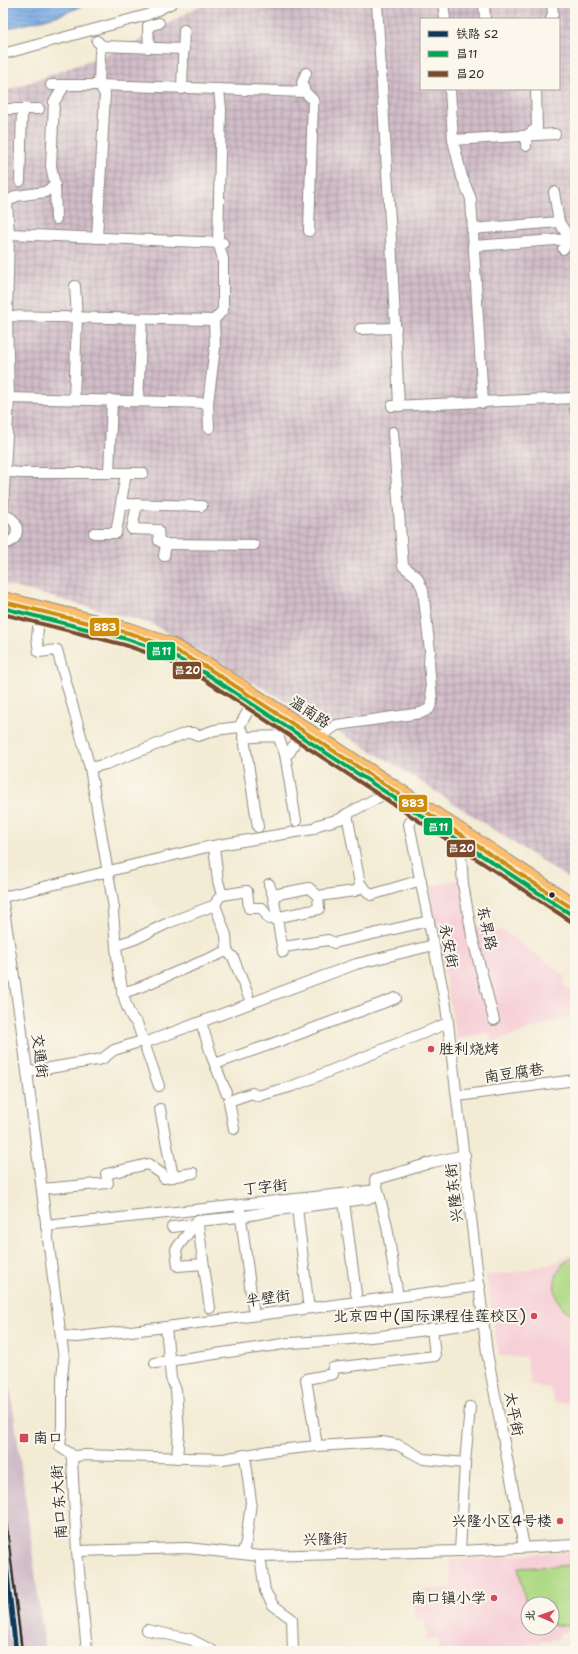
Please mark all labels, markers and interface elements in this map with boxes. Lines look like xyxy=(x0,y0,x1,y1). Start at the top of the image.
legend xyxy=(420,18,560,90)
text: 铁路 S2 xyxy=(456,26,499,42)
text: 昌11 xyxy=(456,46,478,62)
text: 昌20 xyxy=(456,66,484,82)
line badge: 883 xyxy=(89,617,120,637)
text: 883 xyxy=(93,620,117,635)
line badge: 昌11 xyxy=(146,641,176,661)
text: 昌11 xyxy=(151,644,171,659)
line badge: 昌20 xyxy=(172,661,202,680)
text: 昌20 xyxy=(174,663,200,678)
street label: 温南路 xyxy=(286,691,334,733)
line badge: 883 xyxy=(398,794,428,813)
text: 883 xyxy=(401,796,425,811)
line badge: 昌11 xyxy=(423,817,453,836)
text: 昌11 xyxy=(428,820,448,835)
line badge: 昌20 xyxy=(446,839,476,858)
text: 昌20 xyxy=(448,841,474,856)
unlabelled marker xyxy=(547,890,557,900)
street label: 东昇路 xyxy=(473,904,501,952)
street label: 永安街 xyxy=(435,922,463,970)
street label: 交通街 xyxy=(27,1032,53,1080)
place label: 胜利烧烤 xyxy=(439,1039,499,1059)
marker: 胜利烧烤 xyxy=(426,1044,436,1054)
street label: 南豆腐巷 xyxy=(483,1059,545,1087)
street label: 兴隆东街 xyxy=(440,1162,468,1224)
street label: 丁字街 xyxy=(242,1175,288,1199)
street label: 半壁街 xyxy=(244,1285,292,1311)
place label: 北京四中(国际课程佳莲校区) xyxy=(333,1306,526,1326)
marker: 北京四中(国际课程佳莲校区) xyxy=(529,1311,539,1321)
street label: 太平街 xyxy=(500,1390,528,1438)
place label: 南口 xyxy=(33,1428,63,1448)
marker: 南口 xyxy=(18,1432,30,1444)
street label: 南口东大街 xyxy=(46,1464,72,1540)
place label: 兴隆小区4号楼 xyxy=(451,1511,552,1531)
marker: 兴隆小区4号楼 xyxy=(555,1516,565,1526)
street label: 兴隆街 xyxy=(302,1528,348,1550)
place label: 南口镇小学 xyxy=(411,1588,486,1608)
marker: 南口镇小学 xyxy=(489,1593,499,1603)
north arrow xyxy=(520,1596,560,1636)
text: 北 xyxy=(523,1610,538,1621)

